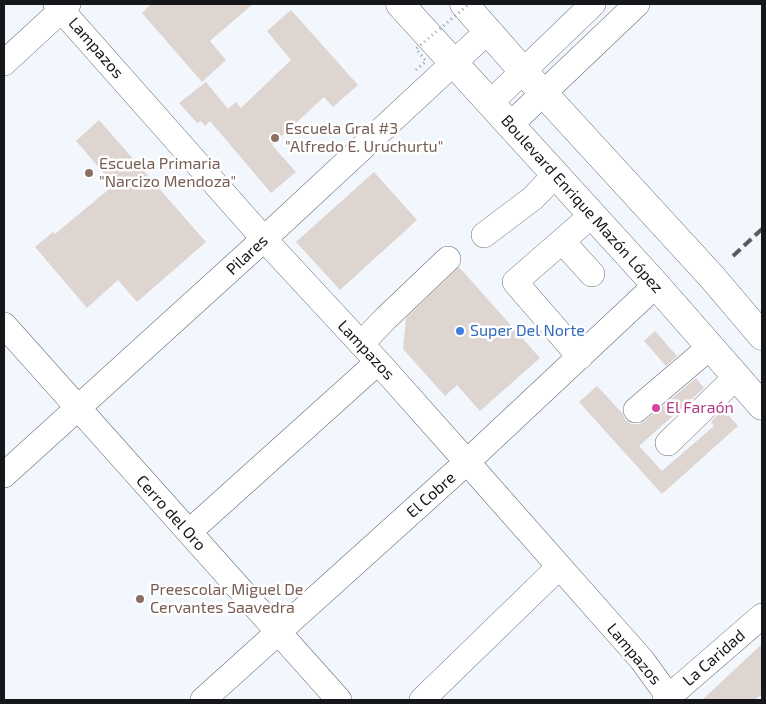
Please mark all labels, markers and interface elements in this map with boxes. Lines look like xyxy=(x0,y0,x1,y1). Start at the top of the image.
street label: Lampazos xyxy=(64,14,128,82)
street label: Boulevard Enrique Mazón López xyxy=(497,111,667,297)
place label: Escuela Gral #3 "Alfredo E. Uruchurtu" xyxy=(285,119,443,157)
marker: Escuela Gral #3 "Alfredo E. Uruchurtu" xyxy=(269,132,281,144)
place label: Escuela Primaria "Narcizo Mendoza" xyxy=(99,154,236,192)
marker: Escuela Primaria "Narcizo Mendoza" xyxy=(83,167,95,179)
street label: Pilares xyxy=(222,231,272,279)
street label: Lampazos xyxy=(334,316,398,384)
place label: Super Del Norte xyxy=(470,321,585,341)
marker: Super Del Norte xyxy=(454,325,466,337)
place label: El Faraón xyxy=(666,398,734,418)
marker: El Faraón xyxy=(650,402,662,414)
street label: El Cobre xyxy=(403,468,459,522)
street label: Cerro del Oro xyxy=(132,471,210,555)
place label: Preescolar Miguel De Cervantes Saavedra xyxy=(150,580,303,618)
marker: Preescolar Miguel De Cervantes Saavedra xyxy=(134,593,146,605)
street label: Lampazos xyxy=(603,619,665,689)
street label: La Caridad xyxy=(679,626,749,690)

